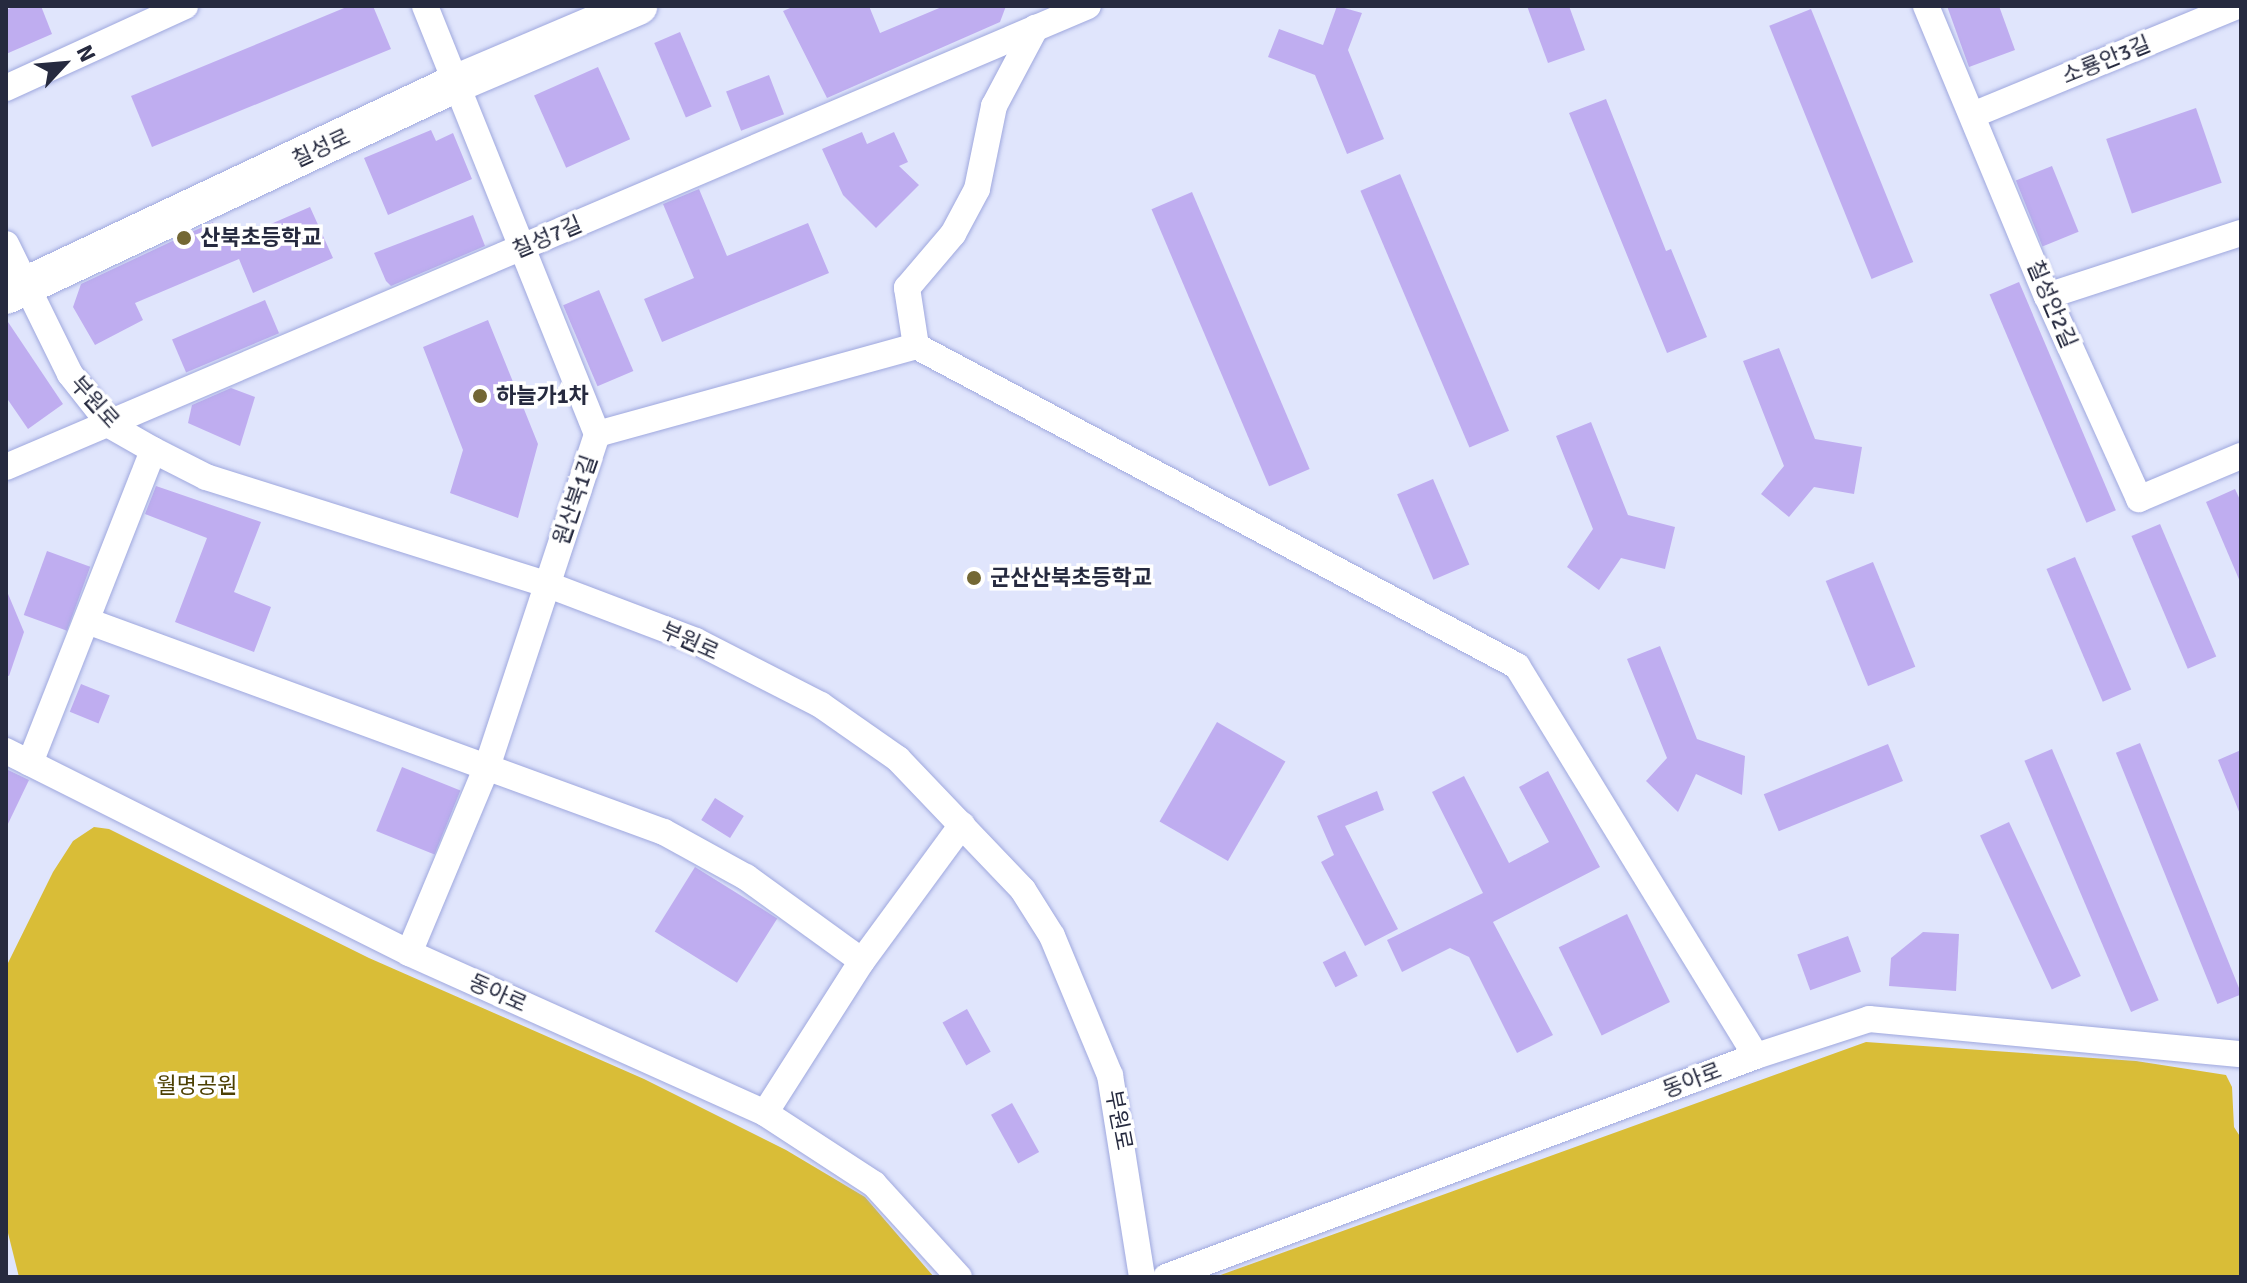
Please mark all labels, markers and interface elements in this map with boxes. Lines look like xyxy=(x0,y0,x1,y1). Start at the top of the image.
north arrow xyxy=(24,24,104,104)
street label: 소룡안3길 xyxy=(2058,30,2154,90)
text: N xyxy=(71,40,102,66)
street label: 칠성로 xyxy=(288,123,354,173)
street label: 칠성7길 xyxy=(508,211,586,263)
place label: 산북초등학교 xyxy=(200,225,321,251)
marker: 산북초등학교 xyxy=(175,229,193,247)
street label: 칠성안2길 xyxy=(2022,256,2082,352)
street label: 부원로 xyxy=(65,371,125,433)
place label: 하늘가1차 xyxy=(496,383,589,409)
marker: 하늘가1차 xyxy=(471,387,489,405)
street label: 원산북1길 xyxy=(547,452,603,548)
place label: 군산산북초등학교 xyxy=(990,565,1152,591)
marker: 군산산북초등학교 xyxy=(965,569,983,587)
street label: 부원로 xyxy=(657,617,723,665)
street label: 동아로 xyxy=(465,969,531,1017)
street label: 동아로 xyxy=(1659,1057,1725,1103)
park label: 월명공원 xyxy=(157,1073,237,1099)
street label: 부원로 xyxy=(1100,1088,1138,1152)

